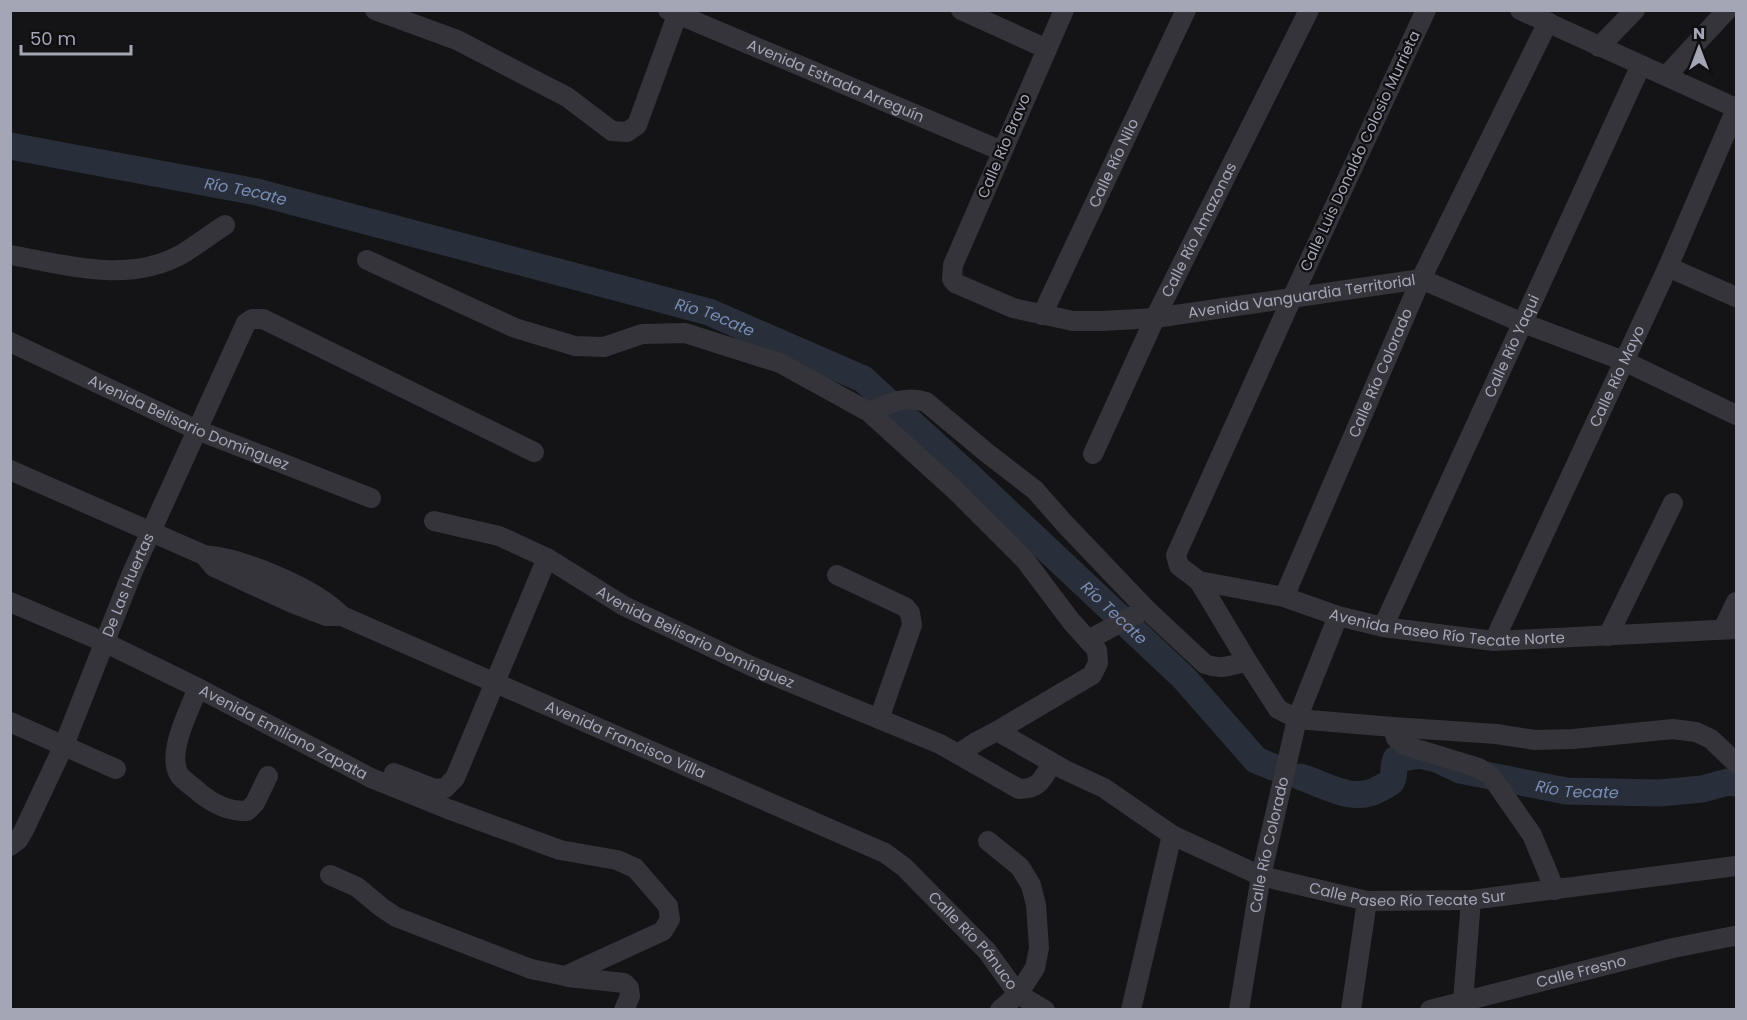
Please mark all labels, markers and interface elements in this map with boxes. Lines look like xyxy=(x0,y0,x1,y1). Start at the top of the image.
scale bar xyxy=(21,18,130,56)
north arrow xyxy=(1669,18,1729,78)
text: N xyxy=(1693,22,1705,45)
text: 50 m xyxy=(30,26,76,51)
street label: Calle Luis Donaldo Colosio Murrieta xyxy=(1294,27,1425,275)
street label: Avenida Estrada Arreguín xyxy=(744,34,928,127)
street label: Calle Río Bravo xyxy=(972,90,1035,201)
street label: Calle Río Nilo xyxy=(1083,115,1143,211)
street label: Calle Río Amazonas xyxy=(1156,158,1241,301)
water label: Río Tecate xyxy=(203,171,289,211)
street label: Avenida Vanguardia Territorial xyxy=(1187,269,1417,323)
street label: Calle Río Yaqui xyxy=(1479,291,1544,401)
water label: Río Tecate xyxy=(672,292,758,343)
street label: Calle Río Colorado xyxy=(1343,305,1417,441)
street label: Calle Río Mayo xyxy=(1584,322,1649,430)
street label: Avenida Belisario Domínguez xyxy=(85,369,292,475)
street label: De Las Huertas xyxy=(97,529,159,640)
water label: Río Tecate xyxy=(1076,576,1152,650)
street label: Avenida Belisario Domínguez xyxy=(593,580,798,693)
street label: Avenida Paseo Río Tecate Norte xyxy=(1327,603,1565,651)
street label: Avenida Emiliano Zapata xyxy=(196,679,371,784)
street label: Avenida Francisco Villa xyxy=(542,695,709,783)
street label: Calle Río Colorado xyxy=(1244,774,1293,914)
water label: Río Tecate xyxy=(1533,774,1619,804)
street label: Calle Paseo Río Tecate Sur xyxy=(1307,877,1507,911)
street label: Calle Río Pánuco xyxy=(924,887,1023,994)
street label: Calle Fresno xyxy=(1534,949,1628,992)

